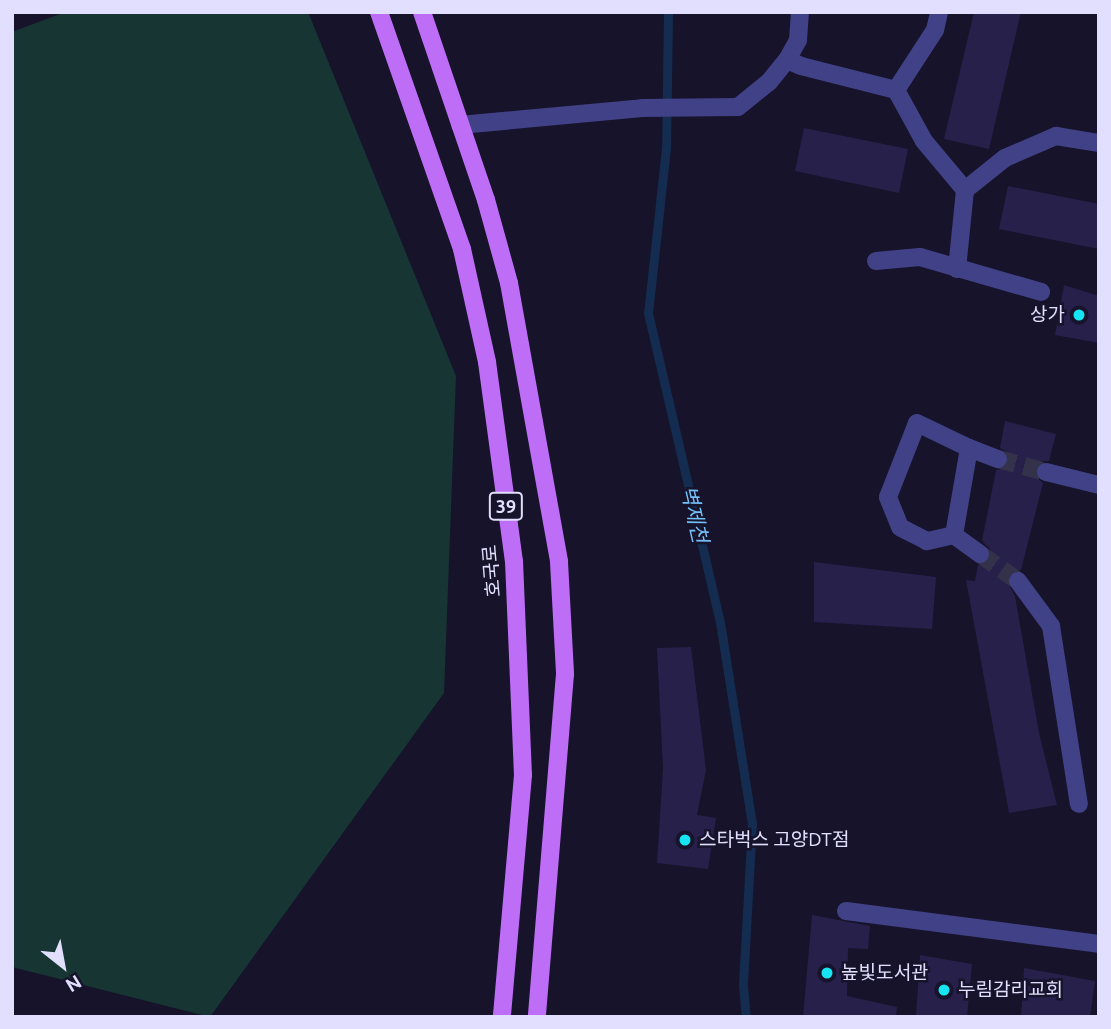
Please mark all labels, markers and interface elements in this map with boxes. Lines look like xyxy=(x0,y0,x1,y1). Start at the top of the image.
place label: 상가 xyxy=(1030,304,1065,326)
marker: 상가 xyxy=(1071,307,1087,323)
water label: 벽제천 xyxy=(676,483,714,545)
road number: 39 xyxy=(489,492,524,520)
street label: 호국로 xyxy=(478,544,506,598)
place label: 스타벅스 고양DT점 xyxy=(699,829,849,851)
marker: 스타벅스 고양DT점 xyxy=(677,832,693,848)
north arrow xyxy=(28,931,98,1001)
place label: 높빛도서관 xyxy=(841,962,928,984)
marker: 높빛도서관 xyxy=(819,965,835,981)
text: N xyxy=(62,971,86,997)
place label: 누림감리교회 xyxy=(958,979,1063,1001)
marker: 누림감리교회 xyxy=(936,982,952,998)

